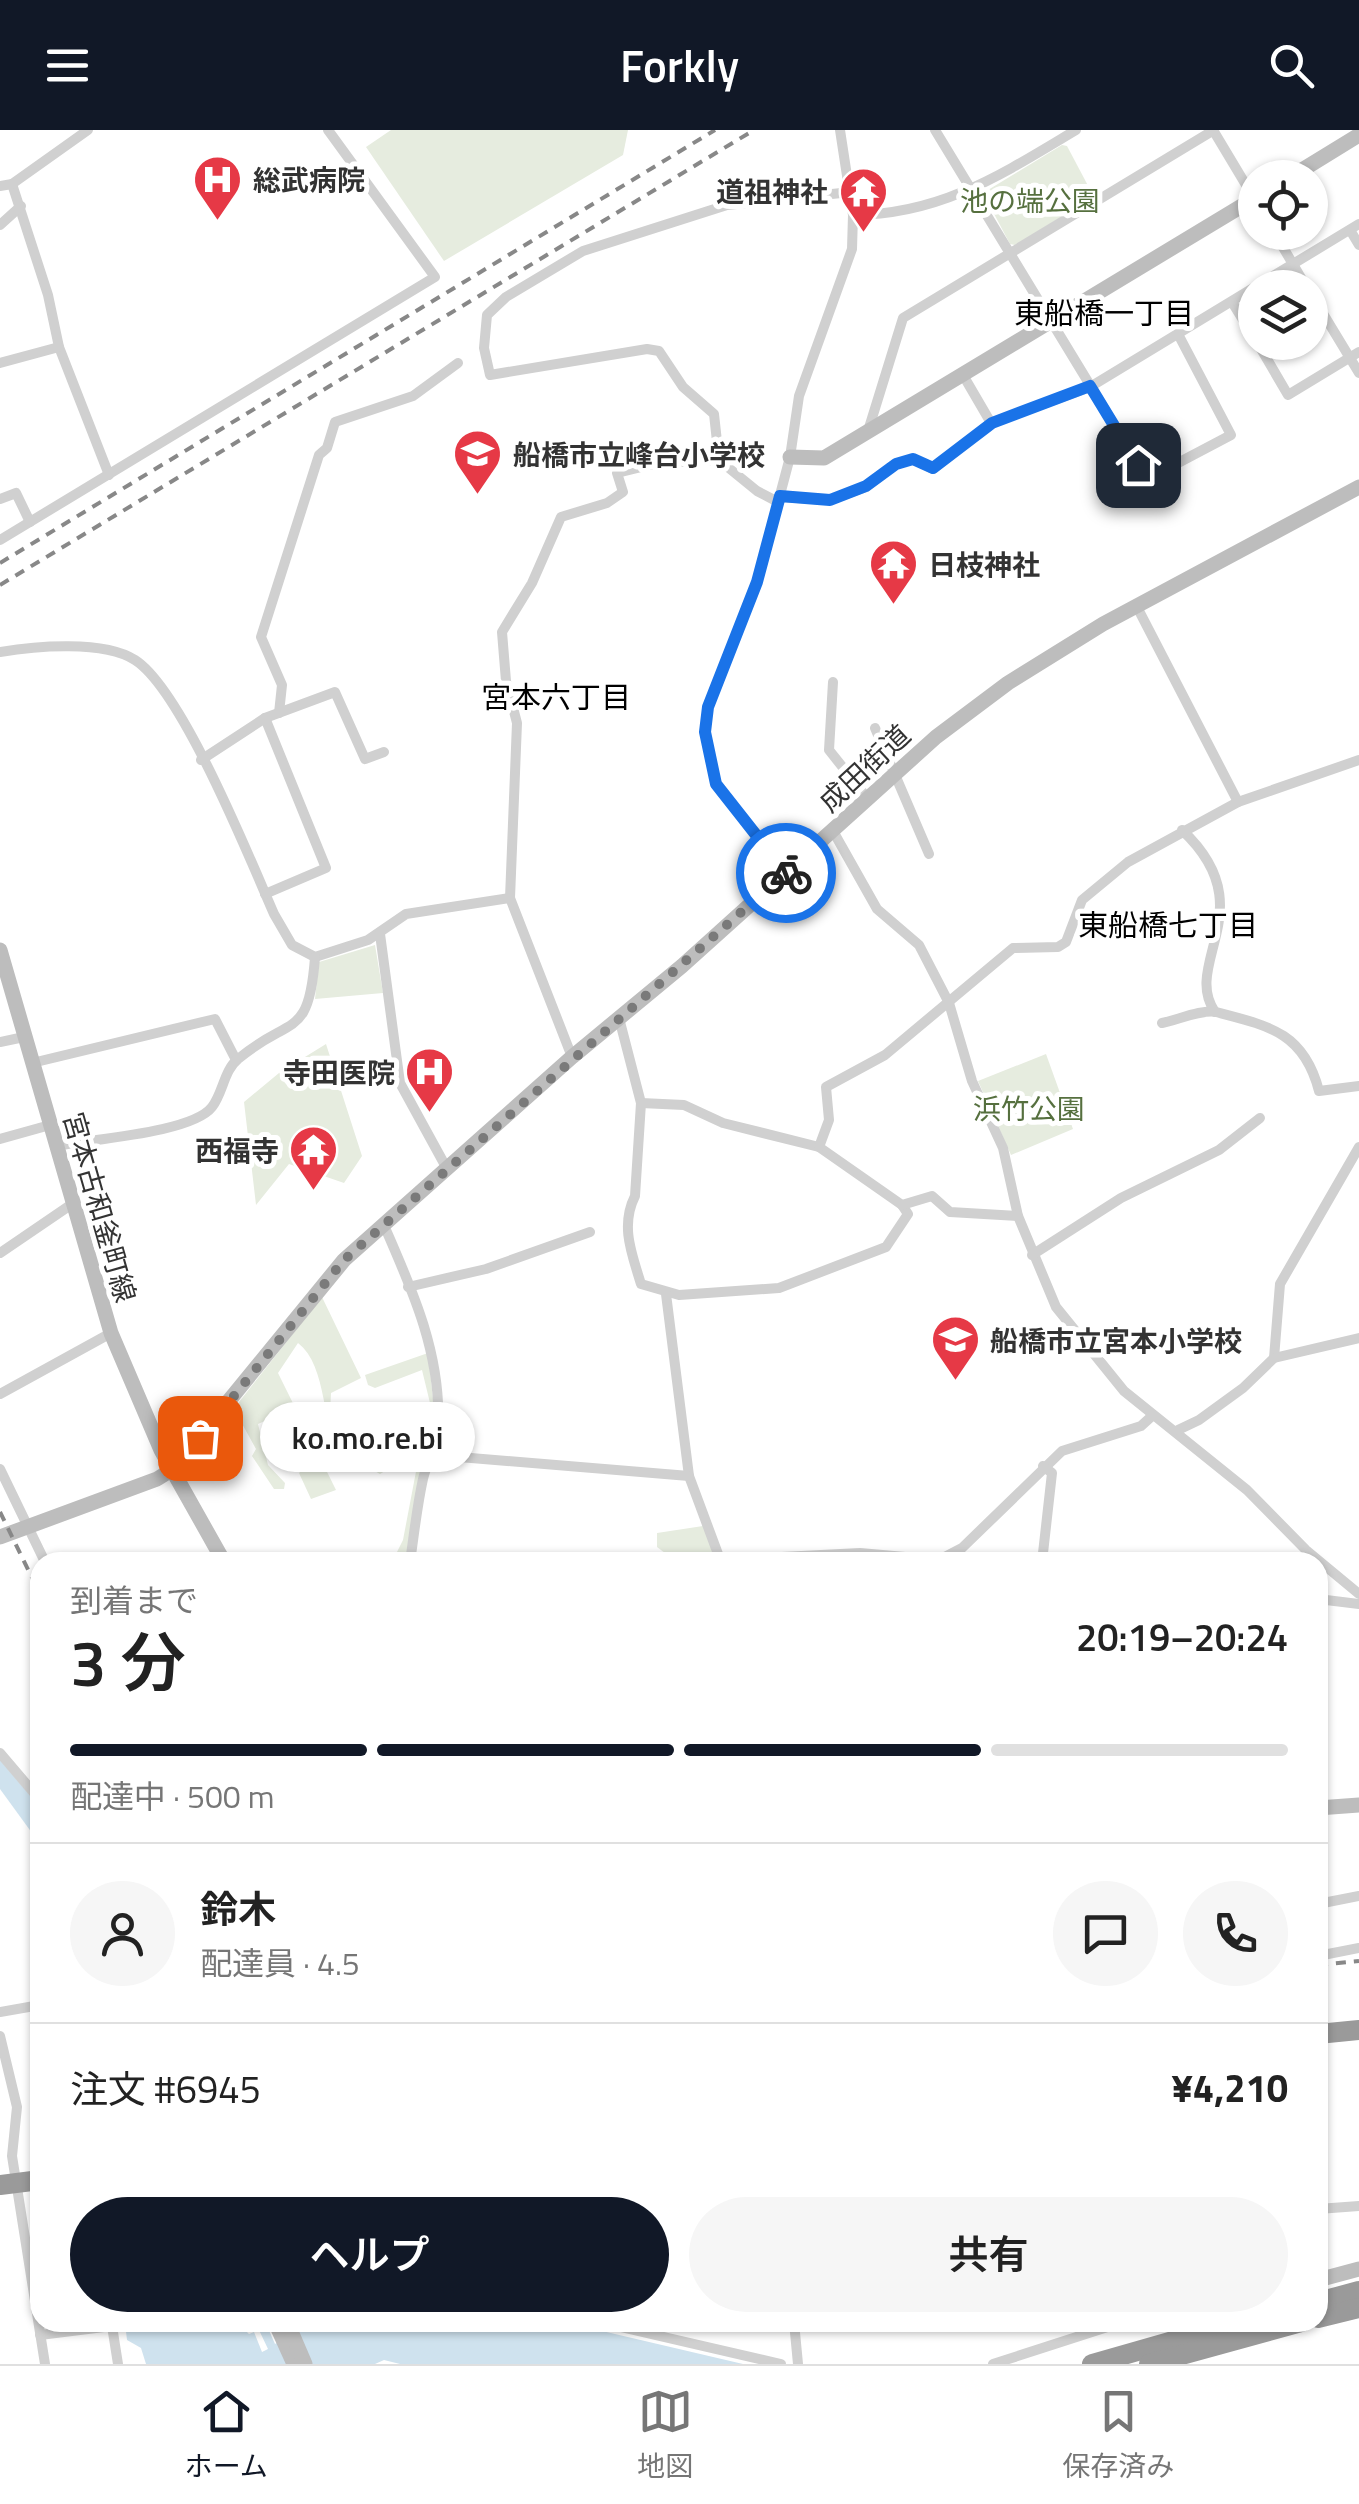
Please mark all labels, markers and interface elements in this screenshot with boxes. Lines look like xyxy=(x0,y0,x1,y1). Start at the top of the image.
text: Forkly xyxy=(620,31,739,99)
icon: menu xyxy=(40,38,95,93)
icon: search xyxy=(1264,38,1319,93)
hospital icon: 総武病院 xyxy=(192,153,244,221)
place label: 総武病院 xyxy=(253,158,365,201)
map controls xyxy=(1238,160,1328,360)
button: locate xyxy=(1238,160,1328,250)
temple icon: 道祖神社 xyxy=(837,165,889,233)
place label: 道祖神社 xyxy=(716,170,828,213)
park label: 池の端公園 xyxy=(960,179,1100,222)
button: layers xyxy=(1238,270,1328,360)
district label: 東船橋一丁目 xyxy=(1014,290,1194,336)
pin xyxy=(1096,423,1181,508)
school or university icon: 船橋市立峰台小学校 xyxy=(452,428,504,496)
place label: 船橋市立峰台小学校 xyxy=(513,433,765,476)
icon: home xyxy=(1111,438,1166,493)
temple icon: 日枝神社 xyxy=(867,538,919,606)
place label: 日枝神社 xyxy=(928,543,1040,586)
district label: 宮本六丁目 xyxy=(481,674,631,720)
street label: 成田街道 xyxy=(808,714,920,822)
courier xyxy=(736,823,836,923)
icon: bike xyxy=(759,846,814,901)
district label: 東船橋七丁目 xyxy=(1078,902,1258,948)
hospital icon: 寺田医院 xyxy=(404,1046,456,1114)
place label: 寺田医院 xyxy=(283,1051,395,1094)
park label: 浜竹公園 xyxy=(973,1087,1085,1130)
street label: 宮本古和釜町線 xyxy=(52,1107,148,1307)
temple icon: 西福寺 xyxy=(288,1124,340,1192)
place label: 西福寺 xyxy=(195,1129,279,1172)
school or university icon: 船橋市立宮本小学校 xyxy=(929,1314,981,1382)
place label: 船橋市立宮本小学校 xyxy=(990,1319,1242,1362)
pin xyxy=(158,1396,243,1481)
callout: ko.mo.re.bi xyxy=(260,1403,475,1473)
icon: bag xyxy=(173,1411,228,1466)
text: ko.mo.re.bi xyxy=(292,1413,443,1461)
text: 到着まで xyxy=(70,1576,198,1624)
text: 20:19–20:24 xyxy=(1076,1608,1288,1666)
text: 3 分 xyxy=(70,1612,186,1711)
text: 配達中 · 500 m xyxy=(70,1772,275,1820)
text: 鈴木 xyxy=(200,1880,276,1938)
button: person xyxy=(70,1881,175,1986)
button: chat xyxy=(1053,1881,1158,1986)
button: phone xyxy=(1183,1881,1288,1986)
text: 配達員 · 4.5 xyxy=(200,1939,360,1987)
text: ¥4,210 xyxy=(1172,2059,1288,2117)
text: 注文 #6945 xyxy=(70,2060,261,2118)
button: ヘルプ xyxy=(70,2197,669,2312)
button: 共有 xyxy=(689,2197,1288,2312)
tab: ホーム xyxy=(185,2384,268,2487)
tab: 地図 xyxy=(637,2384,693,2487)
tab: 保存済み xyxy=(1062,2384,1174,2487)

